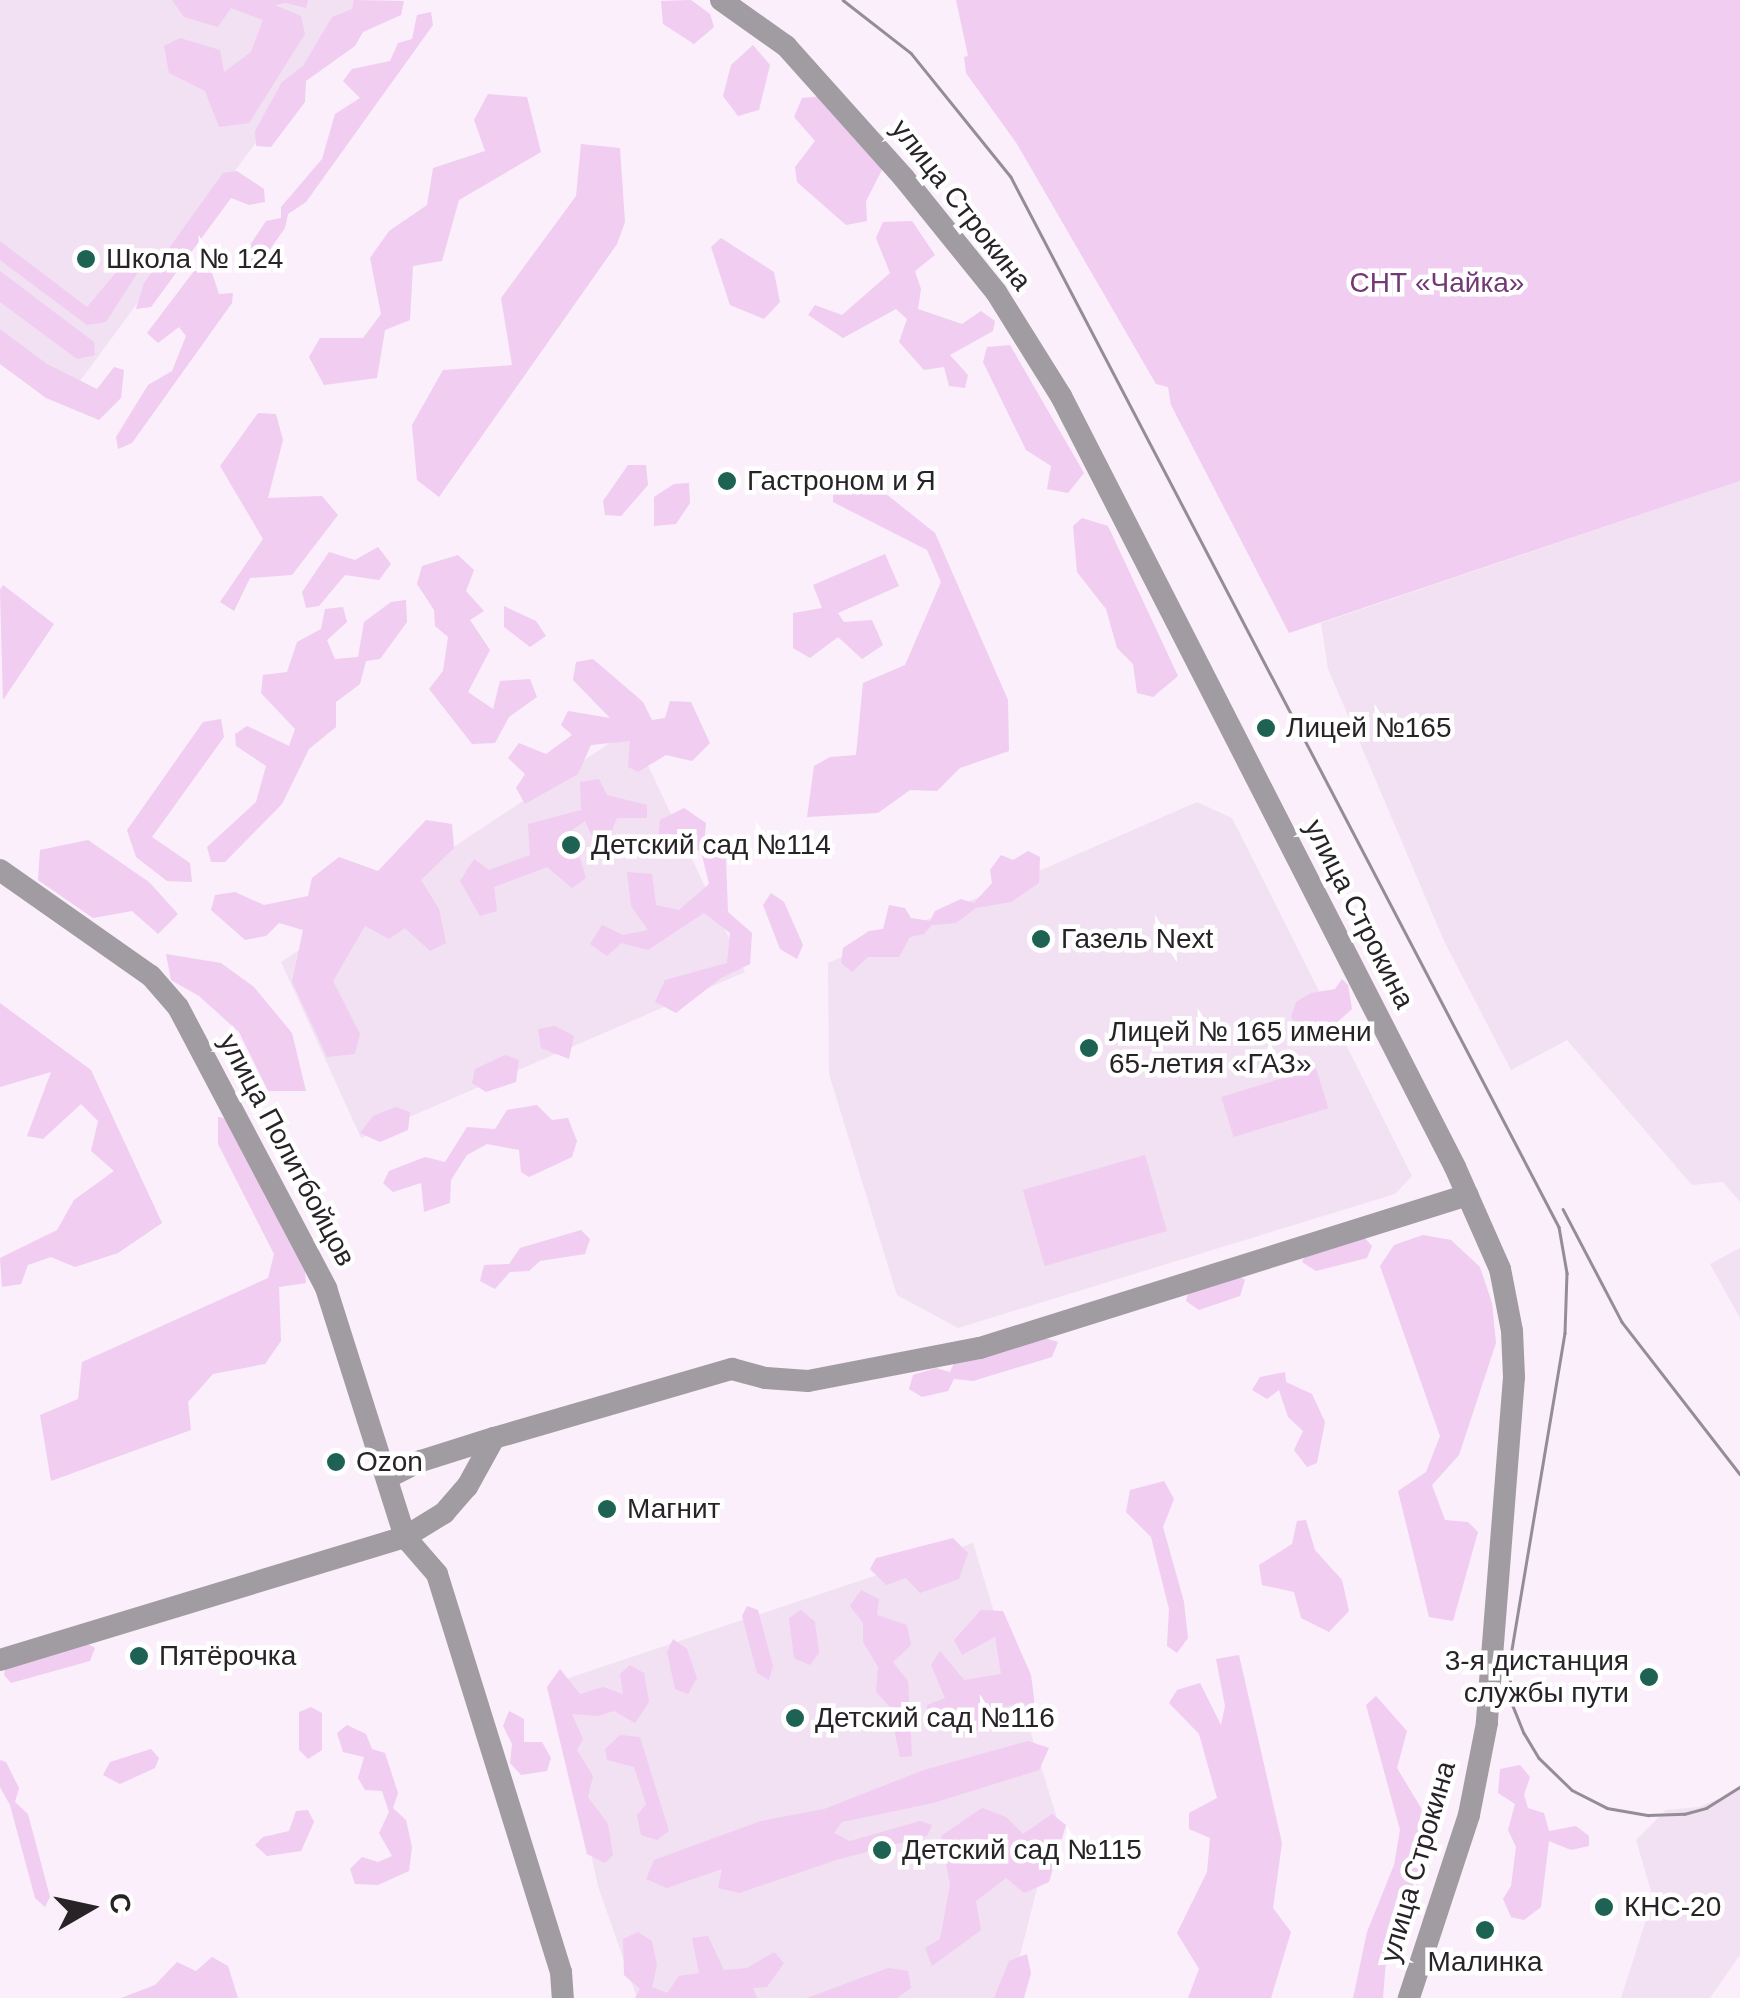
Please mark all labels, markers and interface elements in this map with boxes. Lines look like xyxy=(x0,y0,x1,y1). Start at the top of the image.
street label: улица Строкина xyxy=(884,113,1038,297)
place label: Школа № 124 xyxy=(106,242,283,276)
marker: Школа № 124 xyxy=(75,248,97,270)
park label: СНТ «Чайка» xyxy=(1350,266,1524,300)
place label: Гастроном и Я xyxy=(747,464,936,498)
marker: Гастроном и Я xyxy=(716,470,738,492)
place label: Лицей №165 xyxy=(1286,711,1451,745)
marker: Лицей №165 xyxy=(1255,717,1277,739)
street label: улица Строкина xyxy=(1297,814,1421,1014)
place label: Детский сад №114 xyxy=(591,828,831,862)
marker: Детский сад №114 xyxy=(560,834,582,856)
place label: Газель Next xyxy=(1061,922,1213,956)
marker: Газель Next xyxy=(1030,928,1052,950)
place label: Лицей № 165 имени 65-летия «ГАЗ» xyxy=(1109,1015,1372,1081)
street label: улица Политбойцов xyxy=(212,1028,362,1272)
marker: Лицей № 165 имени 65-летия «ГАЗ» xyxy=(1078,1037,1100,1059)
place label: Ozon xyxy=(356,1445,423,1479)
marker: Ozon xyxy=(325,1451,347,1473)
place label: Магнит xyxy=(627,1492,720,1526)
marker: Магнит xyxy=(596,1498,618,1520)
place label: Пятёрочка xyxy=(159,1639,296,1673)
place label: 3-я дистанция службы пути xyxy=(1445,1644,1629,1710)
marker: Пятёрочка xyxy=(128,1645,150,1667)
marker: 3-я дистанция службы пути xyxy=(1638,1666,1660,1688)
place label: Детский сад №116 xyxy=(815,1701,1055,1735)
marker: Детский сад №116 xyxy=(784,1707,806,1729)
street label: улица Строкина xyxy=(1373,1757,1463,1967)
place label: Детский сад №115 xyxy=(902,1833,1142,1867)
marker: Детский сад №115 xyxy=(871,1839,893,1861)
north arrow xyxy=(40,1858,140,1958)
place label: КНС-20 xyxy=(1624,1890,1721,1924)
text: С xyxy=(103,1891,137,1916)
marker: КНС-20 xyxy=(1593,1896,1615,1918)
marker: Малинка xyxy=(1474,1919,1496,1941)
place label: Малинка xyxy=(1427,1945,1543,1979)

